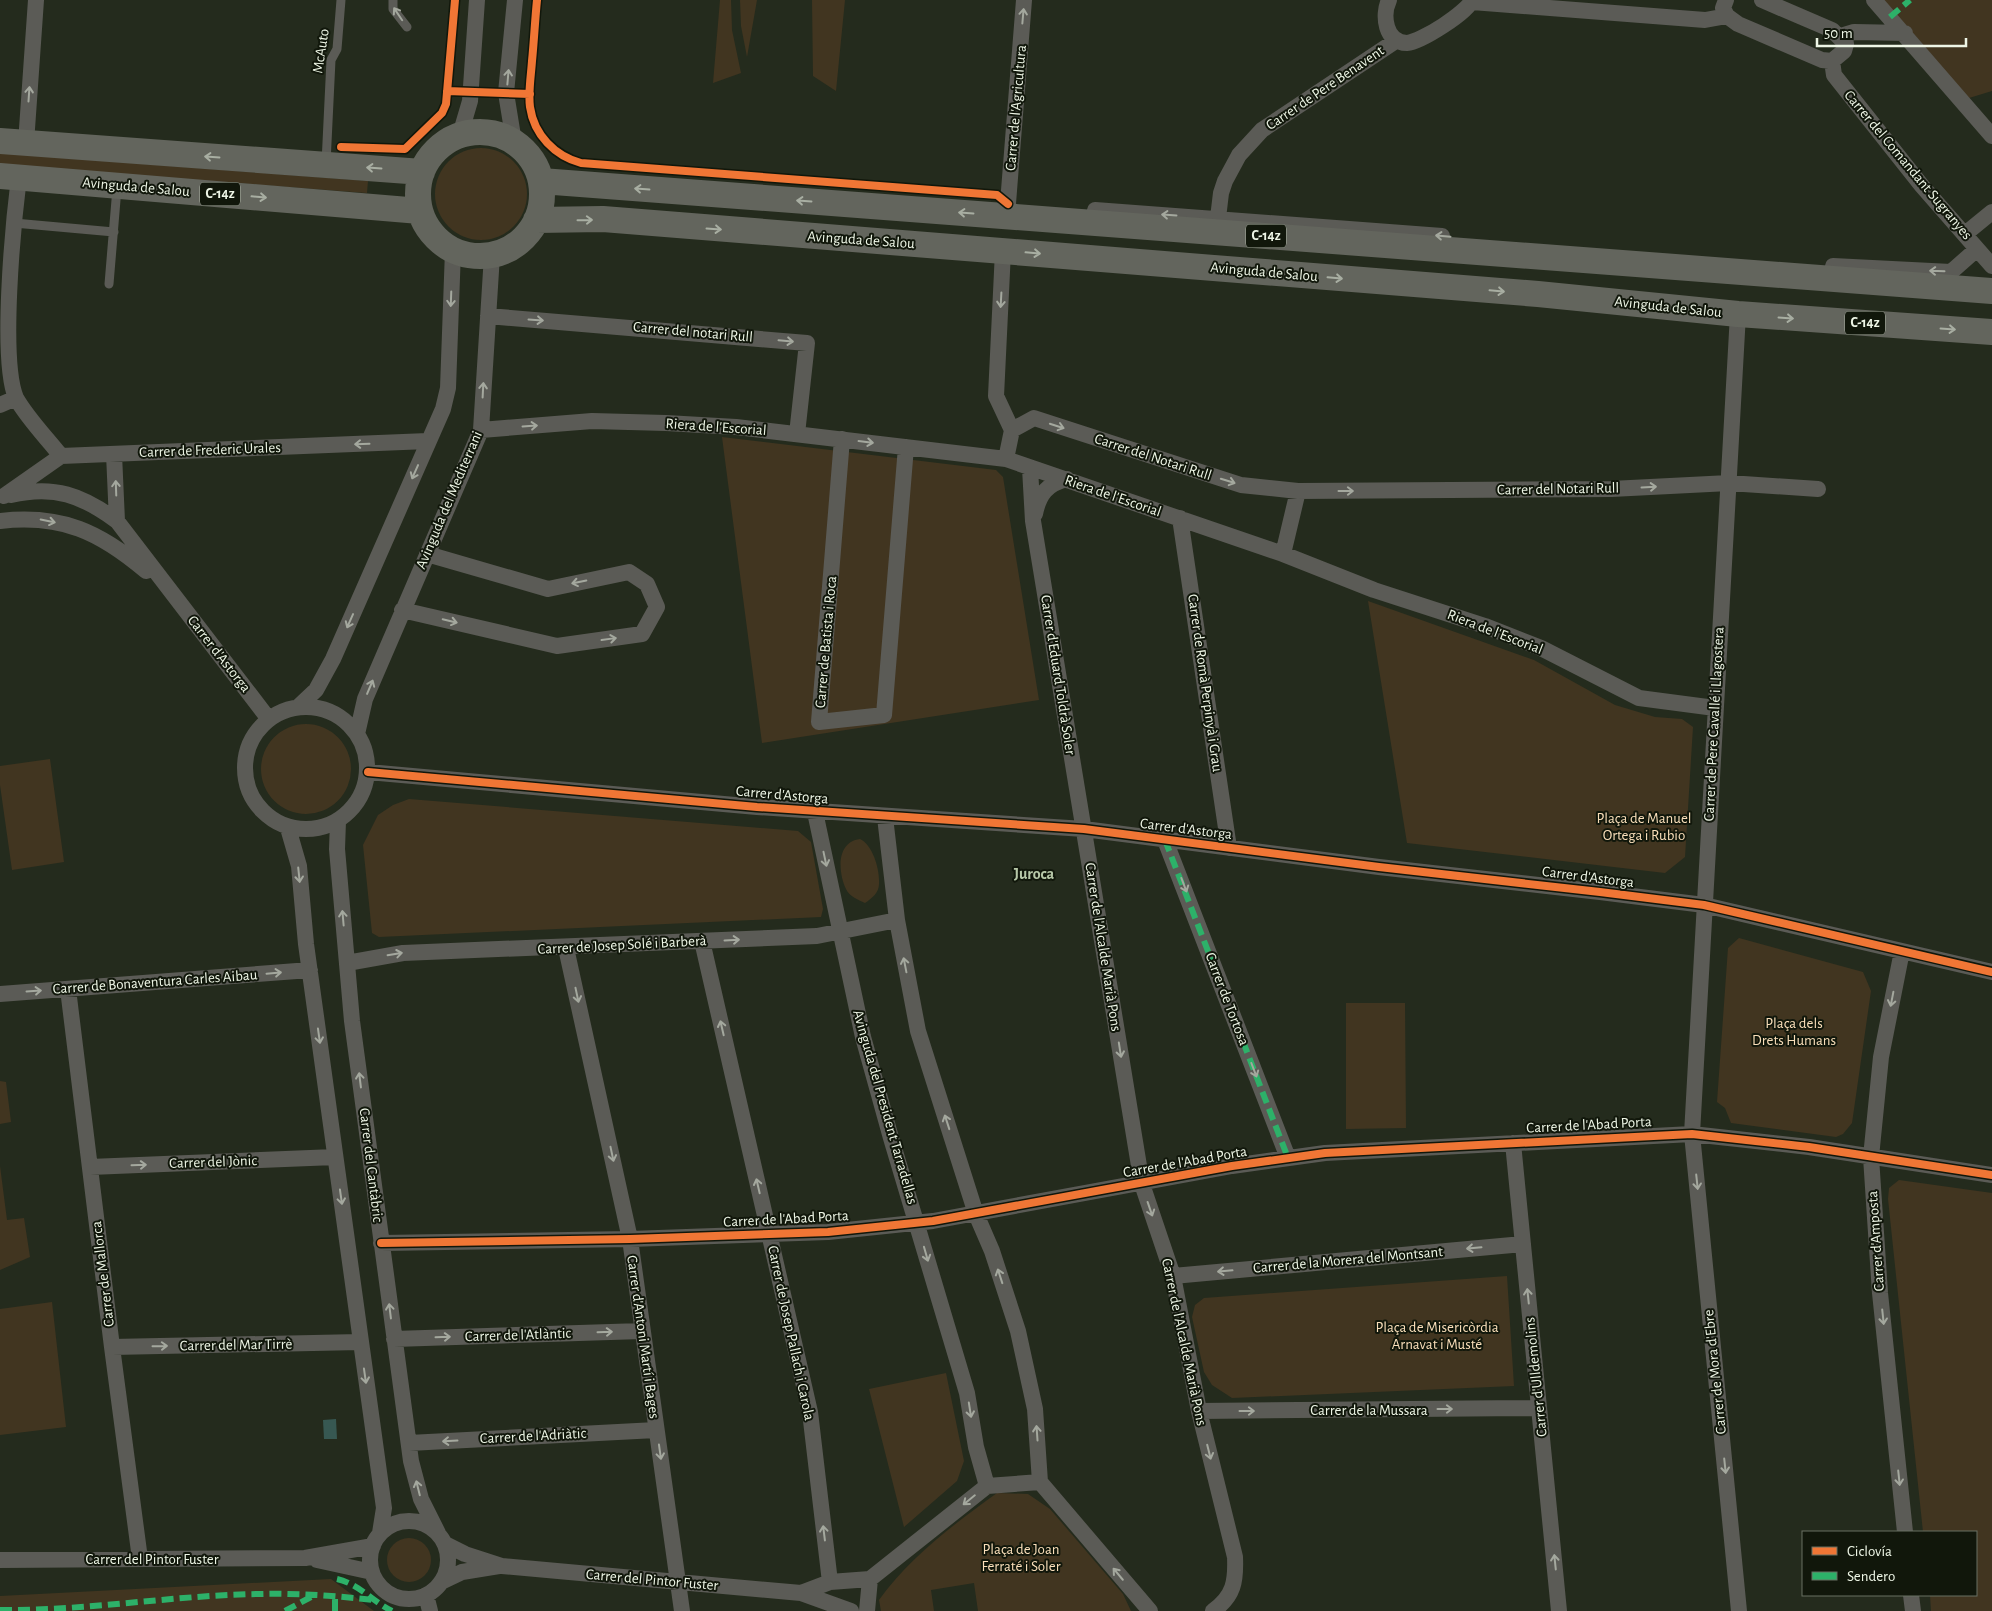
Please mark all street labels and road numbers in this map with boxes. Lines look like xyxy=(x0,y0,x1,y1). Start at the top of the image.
street label: McAuto xyxy=(310,27,332,75)
street label: Carrer de Pere Benavent xyxy=(1263,43,1387,133)
street label: Carrer de l'Agricultura xyxy=(1003,44,1029,172)
street label: Carrer del Comandant Sugranyes xyxy=(1841,87,1975,243)
street label: Avinguda de Salou xyxy=(82,175,191,199)
road number: C-14z xyxy=(200,182,240,205)
road number: C-14z xyxy=(1246,225,1286,248)
street label: Avinguda de Salou xyxy=(807,229,916,251)
street label: Avinguda de Salou xyxy=(1210,260,1319,284)
street label: Avinguda de Salou xyxy=(1614,294,1723,320)
road number: C-14z xyxy=(1845,312,1885,334)
street label: Carrer del notari Rull xyxy=(633,319,753,345)
street label: Riera de l'Escorial xyxy=(665,416,767,438)
street label: Avinguda del Mediterrani xyxy=(413,429,485,571)
street label: Carrer del Notari Rull xyxy=(1093,431,1213,483)
street label: Carrer de Frederic Urales xyxy=(139,440,281,460)
street label: Riera de l'Escorial xyxy=(1063,472,1163,520)
street label: Carrer del Notari Rull xyxy=(1497,480,1619,498)
street label: Carrer de Batista i Roca xyxy=(813,575,839,709)
street label: Carrer de Romà Perpinyà i Grau xyxy=(1185,593,1225,773)
street label: Carrer d'Eduard Toldrà Soler xyxy=(1038,594,1078,756)
street label: Riera de l'Escorial xyxy=(1445,607,1545,657)
street label: Carrer d'Astorga xyxy=(185,613,254,695)
street label: Carrer de Pere Cavallé i Llagostera xyxy=(1701,626,1727,822)
street label: Carrer d'Astorga xyxy=(735,783,829,807)
street label: Carrer d'Astorga xyxy=(1139,816,1233,842)
street label: Carrer de l'Alcalde Marià Pons xyxy=(1082,861,1124,1033)
street label: Carrer d'Astorga xyxy=(1541,864,1635,890)
street label: Carrer de Josep Solé i Barberà xyxy=(537,933,707,957)
street label: Carrer de Tortosa xyxy=(1202,950,1252,1048)
street label: Carrer de Bonaventura Carles Aibau xyxy=(52,967,258,997)
street label: Avinguda del President Tarradellas xyxy=(850,1008,920,1206)
street label: Carrer del Cantàbric xyxy=(357,1107,385,1223)
street label: Carrer de l'Abad Porta xyxy=(1526,1114,1652,1136)
street label: Carrer de l'Abad Porta xyxy=(1122,1144,1248,1180)
street label: Carrer del Jònic xyxy=(169,1153,257,1171)
street label: Carrer d'Amposta xyxy=(1865,1190,1887,1292)
street label: Carrer de l'Abad Porta xyxy=(723,1208,849,1230)
street label: Carrer de Mallorca xyxy=(89,1220,117,1328)
street label: Carrer de Josep Pallach i Carola xyxy=(765,1244,817,1422)
street label: Carrer de la Morera del Montsant xyxy=(1253,1244,1444,1276)
street label: Carrer d'Antoni Martí i Bages xyxy=(624,1254,662,1420)
street label: Carrer de l'Alcalde Marià Pons xyxy=(1159,1257,1209,1427)
street label: Carrer de Mora d'Ebre xyxy=(1701,1309,1729,1435)
street label: Carrer d'Ulldemolins xyxy=(1522,1316,1550,1438)
street label: Carrer de l'Atlàntic xyxy=(465,1326,572,1344)
street label: Carrer del Mar Tirrè xyxy=(180,1337,293,1353)
street label: Carrer de la Mussara xyxy=(1310,1403,1428,1418)
street label: Carrer de l'Adriàtic xyxy=(479,1426,587,1446)
street label: Carrer del Pintor Fuster xyxy=(86,1552,219,1567)
street label: Carrer del Pintor Fuster xyxy=(585,1567,719,1593)

